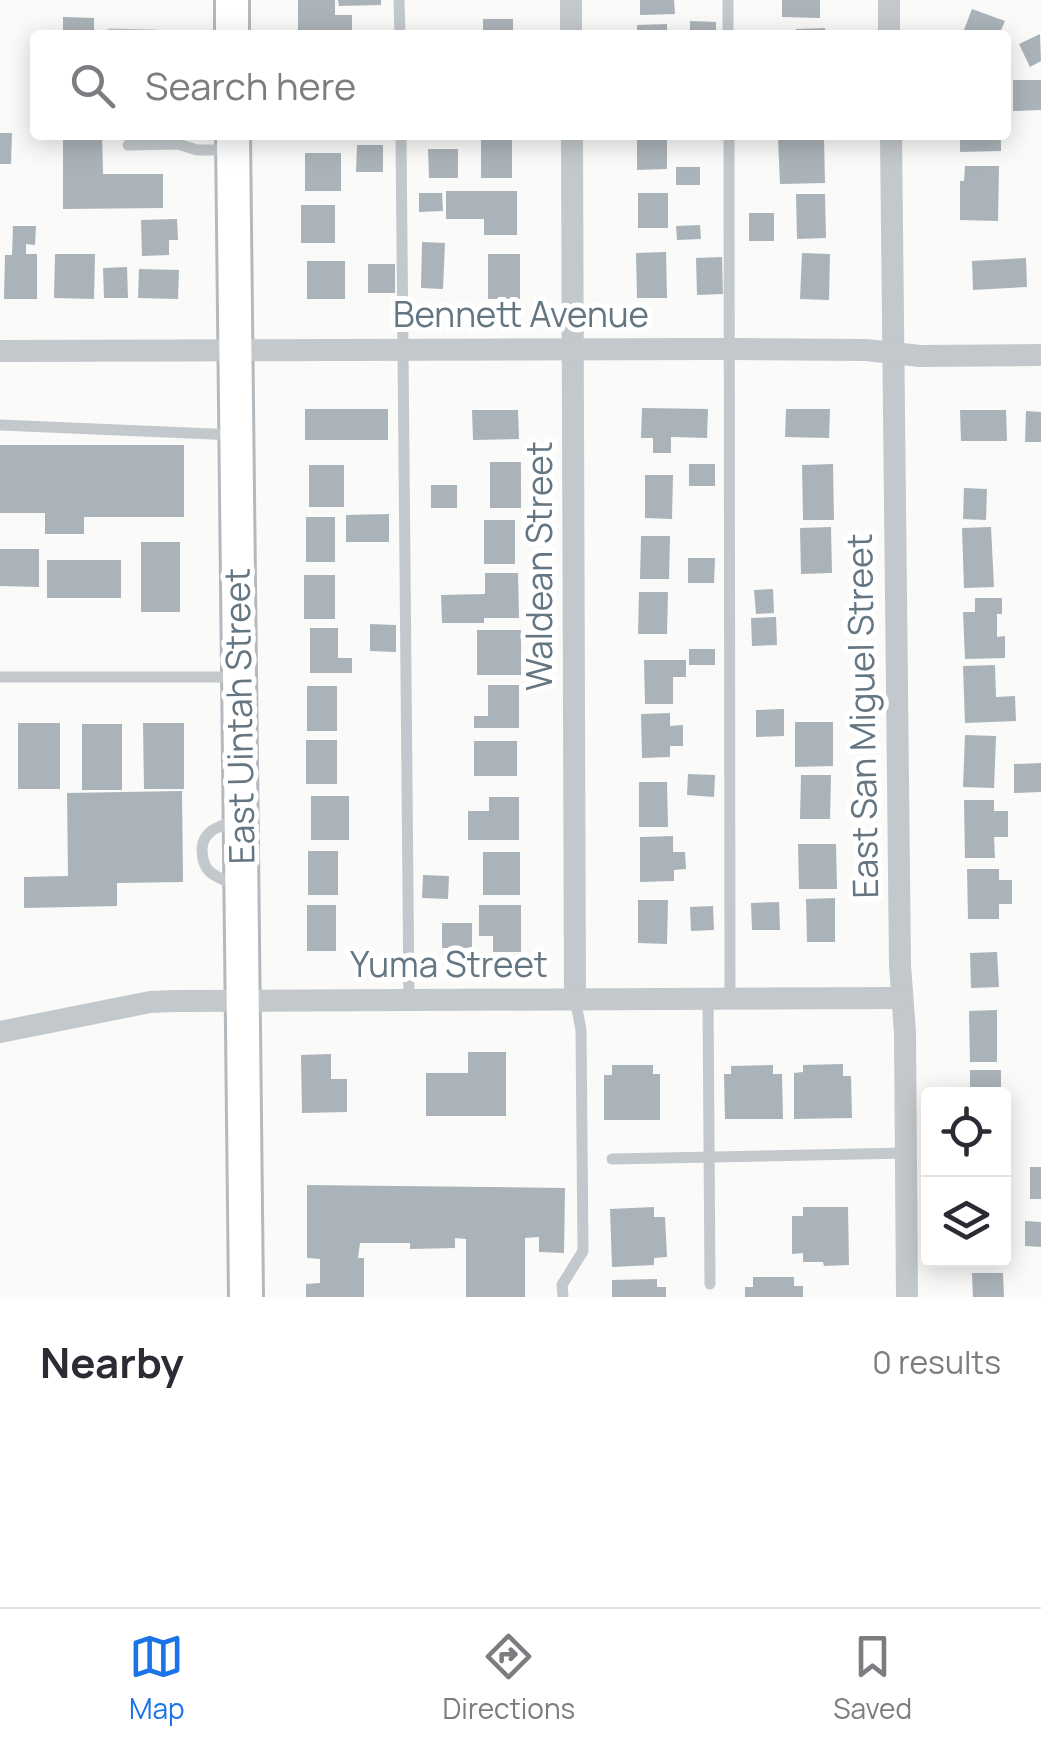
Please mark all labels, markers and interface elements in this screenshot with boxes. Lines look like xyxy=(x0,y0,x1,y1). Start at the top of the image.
search box xyxy=(30,30,1011,140)
icon: search xyxy=(65,58,120,113)
text: Search here xyxy=(145,59,356,111)
street label: Bennett Avenue xyxy=(393,290,649,338)
street label: Waldean Street xyxy=(515,441,563,691)
street label: East San Miguel Street xyxy=(835,533,889,899)
street label: East Uintah Street xyxy=(212,567,266,865)
street label: Yuma Street xyxy=(350,940,548,988)
map controls xyxy=(921,1087,1011,1267)
button: locate xyxy=(921,1087,1011,1177)
button: layers xyxy=(921,1177,1011,1267)
text: Nearby xyxy=(40,1333,184,1391)
text: 0 results xyxy=(872,1340,1001,1384)
tab: Map xyxy=(129,1629,185,1727)
tab: Directions xyxy=(443,1629,575,1727)
tab: Saved xyxy=(833,1629,912,1727)

